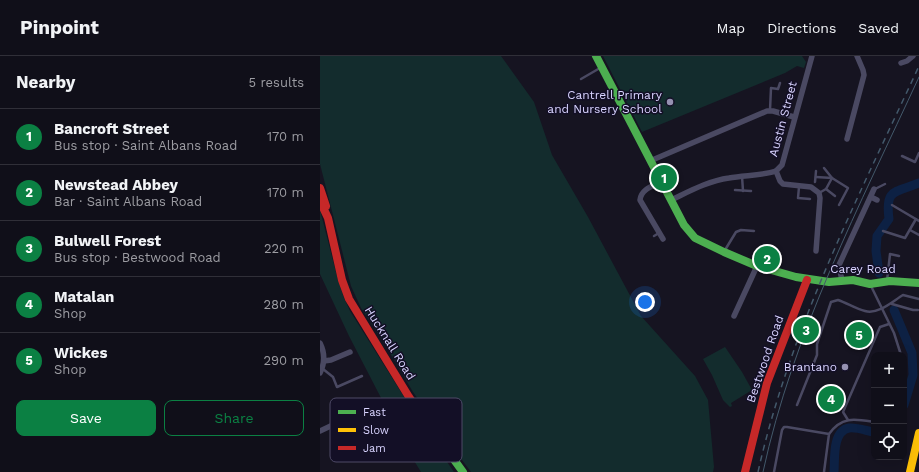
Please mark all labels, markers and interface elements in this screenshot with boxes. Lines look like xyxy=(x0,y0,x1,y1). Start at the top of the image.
text: Pinpoint xyxy=(20,16,99,39)
text: Map xyxy=(717,20,745,36)
text: Directions xyxy=(767,20,836,36)
text: Saved xyxy=(858,20,899,36)
text: Nearby xyxy=(16,72,75,92)
text: 5 results xyxy=(249,75,304,90)
street label: Austin Street xyxy=(766,80,800,158)
place label: Cantrell Primary and Nursery School xyxy=(547,88,663,116)
marker: Cantrell Primary and Nursery School xyxy=(665,97,675,107)
text: Bancroft Street xyxy=(54,120,169,138)
text: 1 xyxy=(26,129,32,144)
text: 170 m xyxy=(267,129,304,144)
text: Bus stop · Saint Albans Road xyxy=(54,138,237,153)
pin: 1 xyxy=(651,163,677,193)
text: Newstead Abbey xyxy=(54,176,178,194)
text: 2 xyxy=(25,185,33,200)
text: 170 m xyxy=(267,185,304,200)
text: Bar · Saint Albans Road xyxy=(54,194,202,209)
text: Bulwell Forest xyxy=(54,232,161,250)
text: 3 xyxy=(25,241,33,256)
text: 220 m xyxy=(264,241,304,256)
pin: 2 xyxy=(754,244,780,274)
text: Bus stop · Bestwood Road xyxy=(54,250,221,265)
street label: Carey Road xyxy=(830,262,896,276)
text: Matalan xyxy=(54,288,114,306)
your location xyxy=(635,292,655,312)
text: 4 xyxy=(25,297,33,312)
text: 280 m xyxy=(264,297,304,312)
street label: Hucknall Road xyxy=(362,304,418,382)
text: Shop xyxy=(54,306,86,321)
street label: Bestwood Road xyxy=(744,314,786,404)
pin: 3 xyxy=(793,315,819,345)
pin: 5 xyxy=(846,320,872,350)
text: Wickes xyxy=(54,344,107,362)
map controls xyxy=(871,352,907,460)
button: + xyxy=(871,352,907,388)
text: 5 xyxy=(25,353,33,368)
text: 290 m xyxy=(263,353,304,368)
place label: Brantano xyxy=(784,360,837,374)
text: Shop xyxy=(54,362,86,377)
marker: Brantano xyxy=(840,362,850,372)
pin: 4 xyxy=(818,384,844,414)
button: − xyxy=(871,388,907,424)
legend xyxy=(330,398,462,462)
button: Save xyxy=(16,400,156,436)
button: Share xyxy=(164,400,304,436)
text: Fast xyxy=(363,406,386,419)
text: Slow xyxy=(363,424,389,437)
button: locate xyxy=(871,424,907,460)
text: Jam xyxy=(363,442,386,455)

